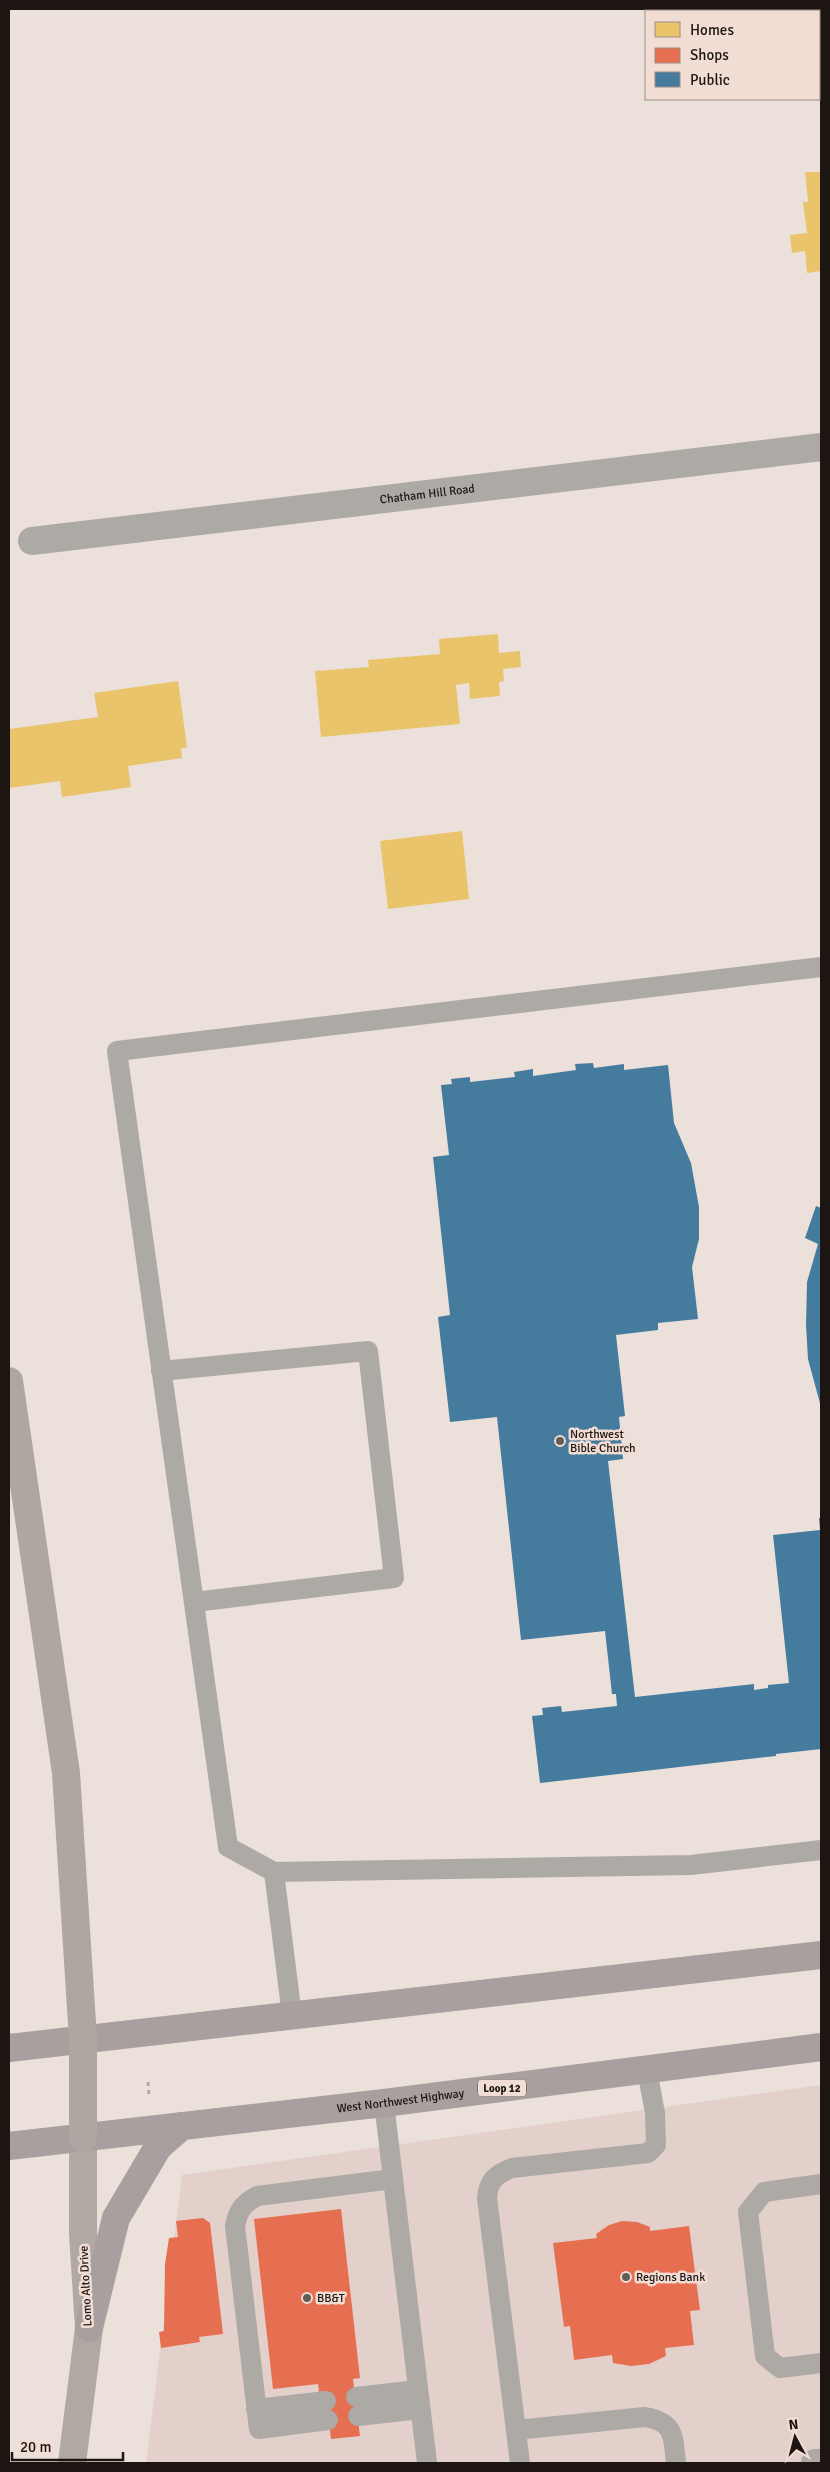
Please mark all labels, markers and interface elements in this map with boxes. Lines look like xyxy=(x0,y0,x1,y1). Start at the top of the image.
legend xyxy=(645,10,820,100)
text: Homes xyxy=(690,21,734,39)
text: Shops xyxy=(690,46,729,64)
text: Public xyxy=(690,71,730,89)
street label: Chatham Hill Road xyxy=(379,481,476,507)
place label: Northwest Bible Church xyxy=(570,1427,636,1456)
marker: Northwest Bible Church xyxy=(554,1435,566,1447)
road number: Loop 12 xyxy=(478,2080,526,2096)
street label: West Northwest Highway xyxy=(336,2085,465,2116)
street label: Lomo Alto Drive xyxy=(76,2245,96,2327)
place label: Regions Bank xyxy=(636,2270,705,2285)
marker: Regions Bank xyxy=(620,2271,632,2283)
place label: BB&T xyxy=(317,2291,345,2306)
marker: BB&T xyxy=(301,2292,313,2304)
north arrow xyxy=(770,2412,820,2462)
text: N xyxy=(788,2416,799,2434)
scale bar xyxy=(12,2430,124,2462)
text: 20 m xyxy=(20,2438,51,2456)

